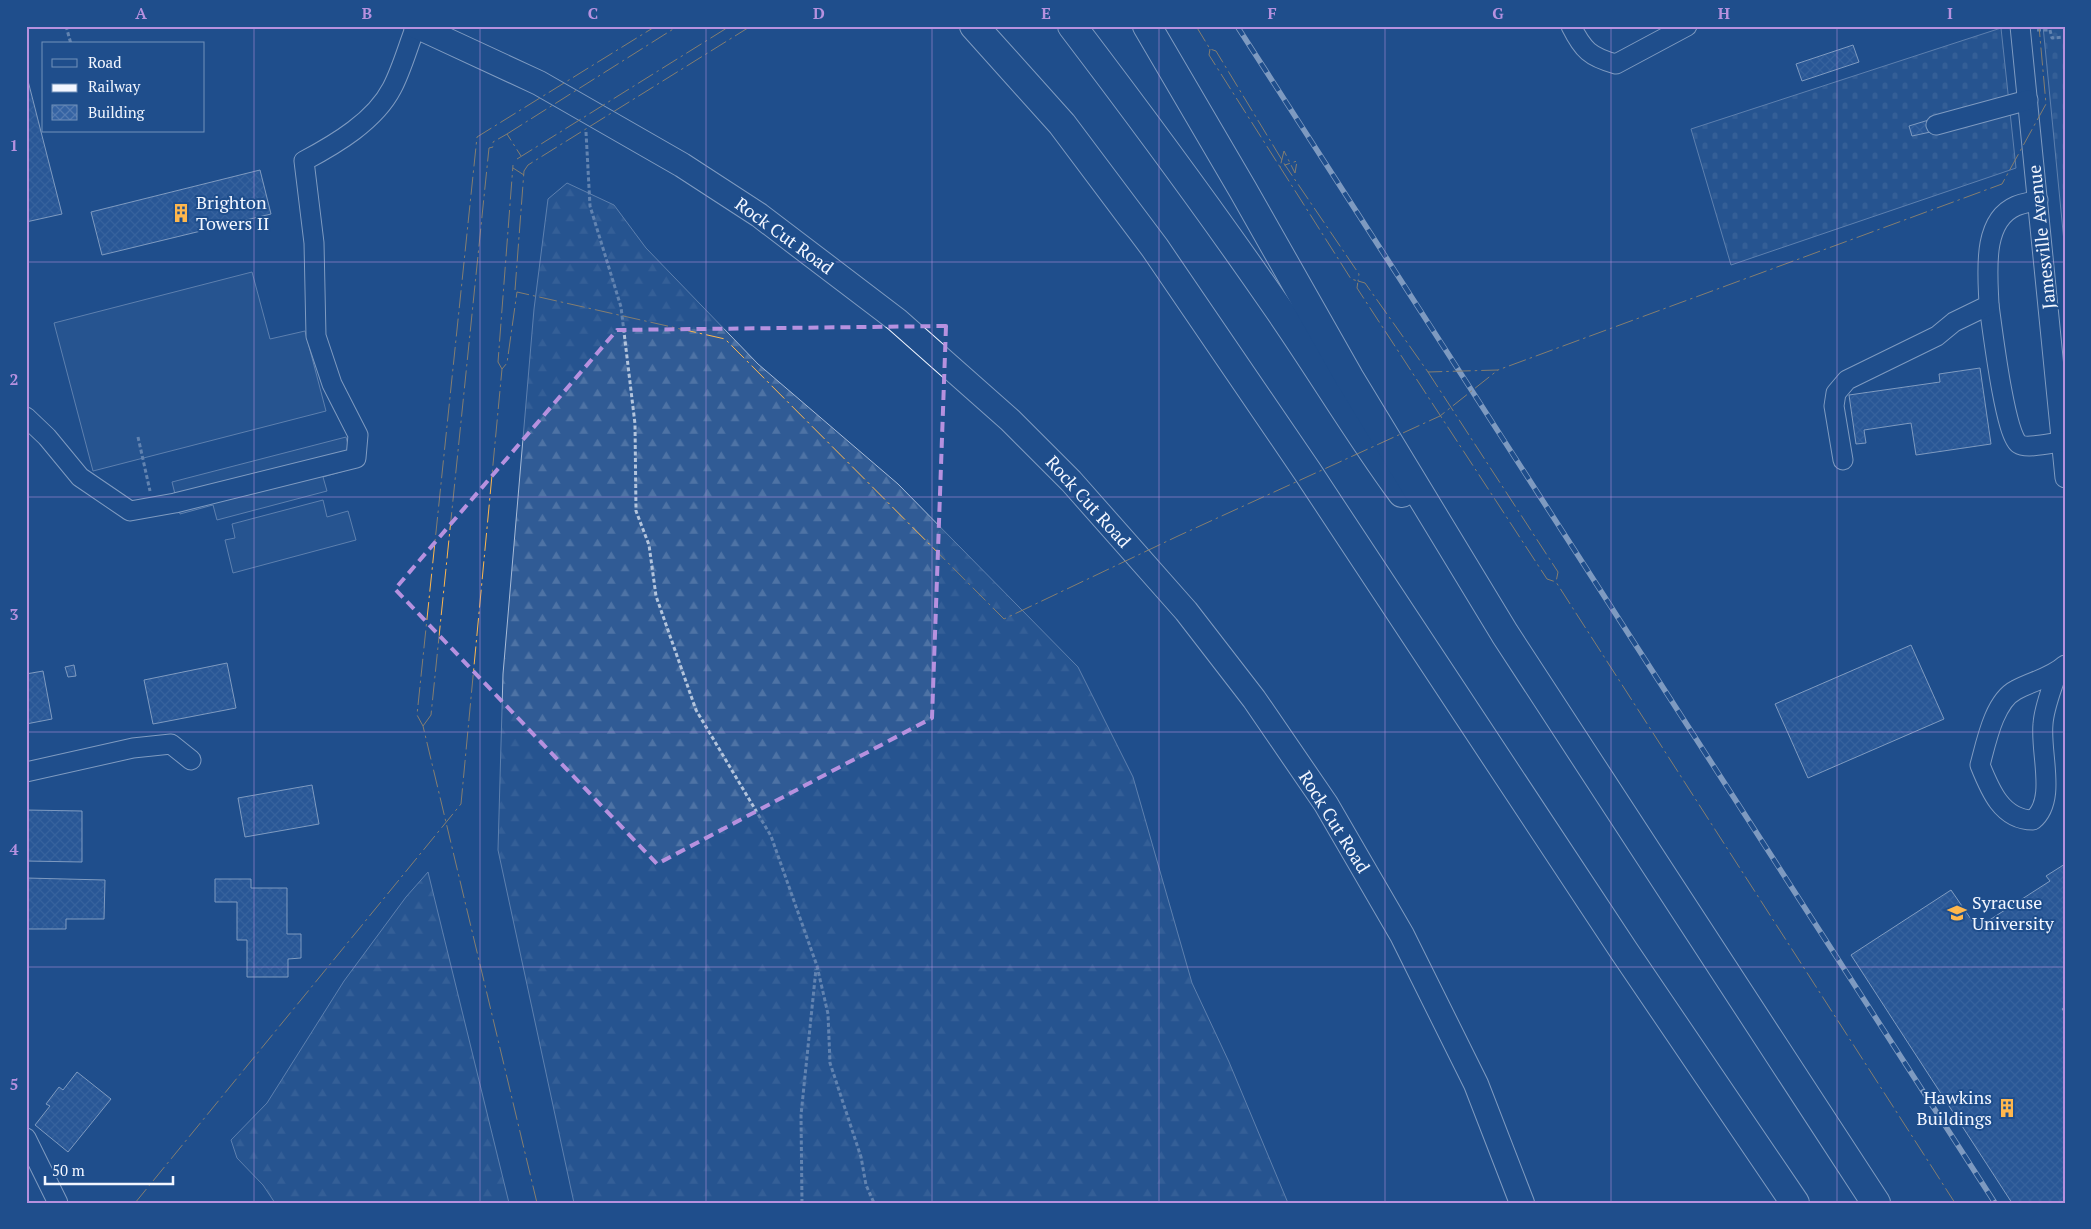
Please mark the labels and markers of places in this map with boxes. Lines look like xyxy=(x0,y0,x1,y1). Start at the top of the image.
place label: Brighton Towers II xyxy=(196,190,269,235)
building icon: Brighton Towers II xyxy=(170,202,192,224)
place label: Syracuse University xyxy=(1972,890,2055,935)
school or university icon: Syracuse University xyxy=(1946,902,1968,924)
place label: Hawkins Buildings xyxy=(1916,1085,1992,1130)
building icon: Hawkins Buildings xyxy=(1996,1097,2018,1119)

